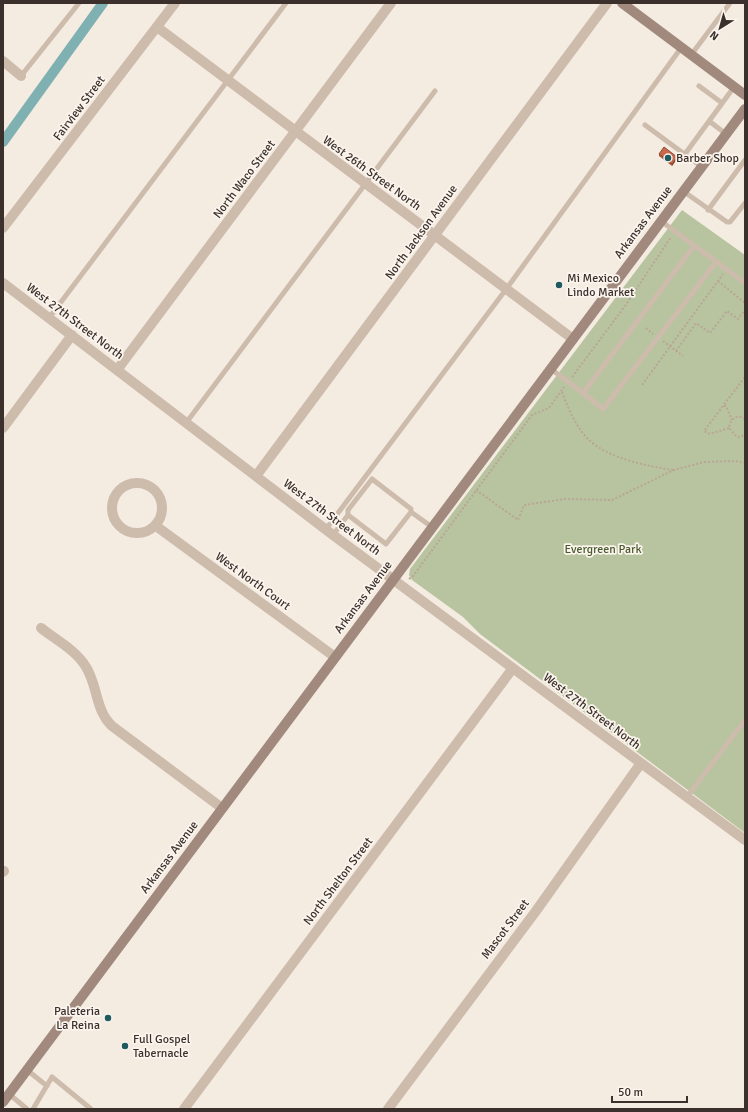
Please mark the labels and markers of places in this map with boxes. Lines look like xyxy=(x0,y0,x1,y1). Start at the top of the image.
place label: Barber Shop xyxy=(676,151,739,166)
marker: Barber Shop xyxy=(663,153,673,163)
place label: Mi Mexico Lindo Market xyxy=(567,271,634,300)
marker: Mi Mexico Lindo Market xyxy=(554,280,564,290)
place label: Paleteria La Reina xyxy=(54,1004,100,1033)
marker: Paleteria La Reina xyxy=(103,1013,113,1023)
place label: Full Gospel Tabernacle xyxy=(133,1032,191,1061)
marker: Full Gospel Tabernacle xyxy=(120,1041,130,1051)

